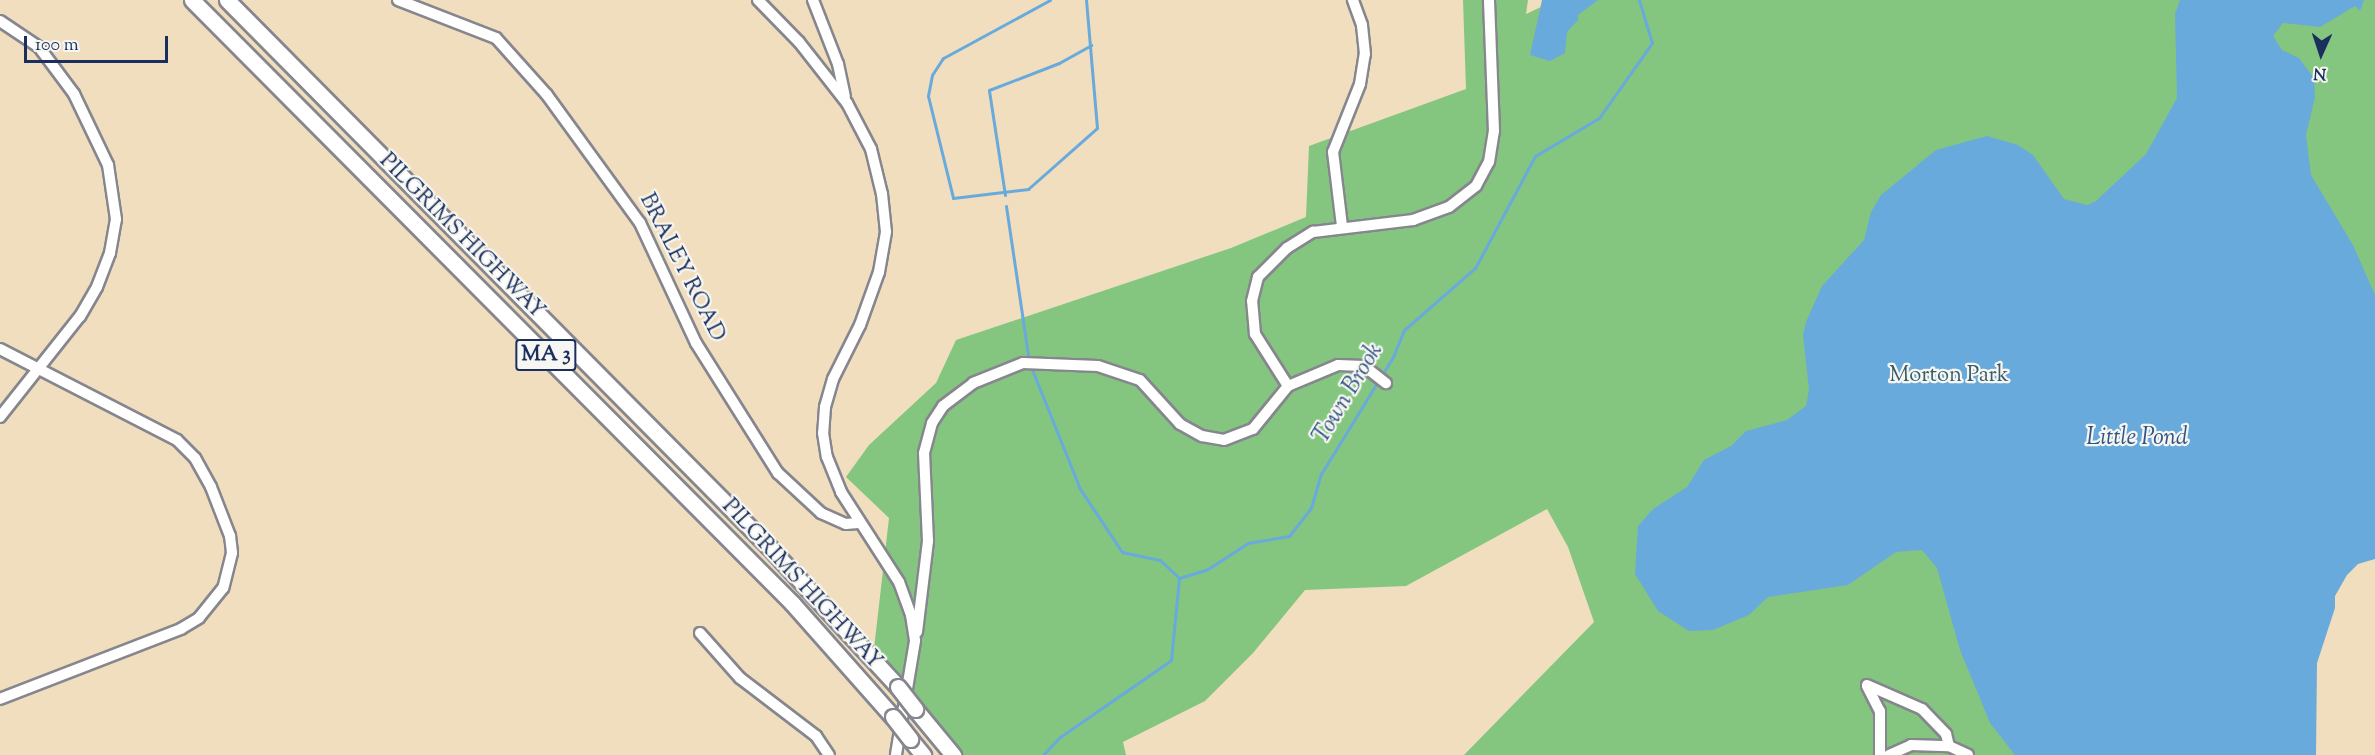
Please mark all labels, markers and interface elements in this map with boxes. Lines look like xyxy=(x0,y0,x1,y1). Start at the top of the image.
scale bar xyxy=(27,24,171,62)
north arrow xyxy=(2291,24,2351,84)
text: 100 m xyxy=(35,33,79,59)
text: N xyxy=(2313,61,2327,84)
street label: PILGRIMS HIGHWAY xyxy=(373,149,549,325)
street label: BRALEY ROAD xyxy=(632,190,730,346)
road number: MA 3 xyxy=(514,337,578,373)
water label: Town Brook xyxy=(1308,339,1390,449)
park label: Morton Park xyxy=(1889,364,2009,390)
water label: Little Pond xyxy=(2086,425,2188,453)
street label: PILGRIMS HIGHWAY xyxy=(715,494,887,676)

